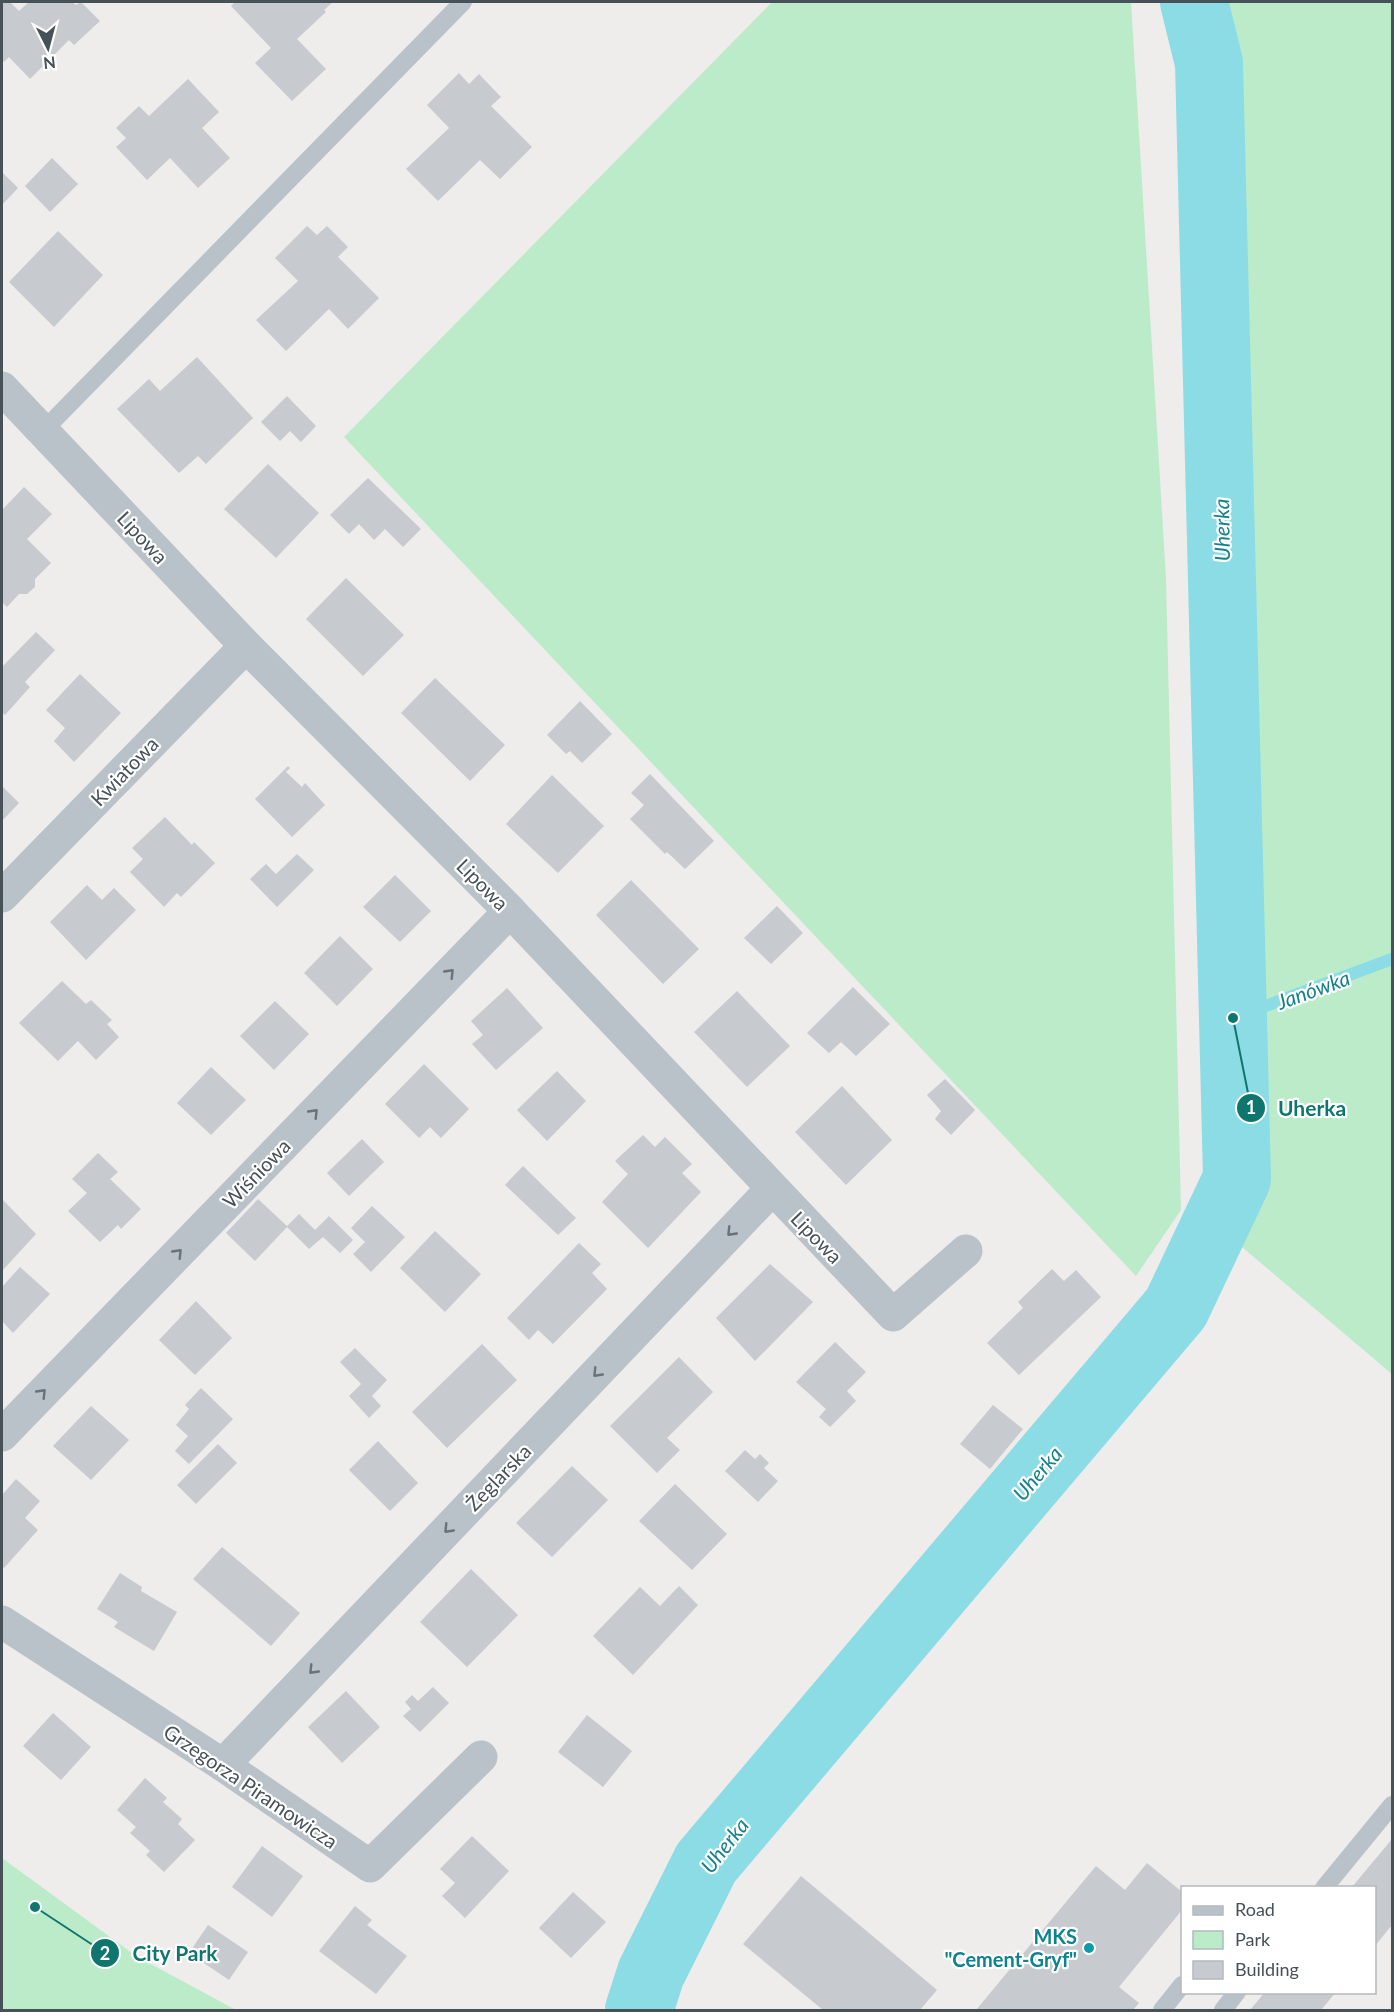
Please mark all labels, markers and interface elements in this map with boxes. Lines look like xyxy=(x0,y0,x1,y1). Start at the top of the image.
north arrow xyxy=(18,18,78,78)
text: N xyxy=(42,53,57,74)
water label: Uherka xyxy=(1208,498,1234,562)
street label: Lipowa xyxy=(113,506,173,568)
street label: Kwiatowa xyxy=(85,732,163,810)
street label: Lipowa xyxy=(452,853,514,915)
water label: Janówka xyxy=(1272,964,1353,1014)
one-way arrow xyxy=(442,970,453,981)
callout: Uherka xyxy=(1236,1089,1358,1128)
text: Uherka xyxy=(1278,1095,1346,1120)
text: 1 xyxy=(1246,1096,1256,1118)
one-way arrow xyxy=(307,1110,318,1120)
street label: Wiśniowa xyxy=(217,1133,295,1213)
street label: Lipowa xyxy=(786,1206,848,1268)
one-way arrow xyxy=(728,1224,739,1235)
one-way arrow xyxy=(171,1249,182,1260)
one-way arrow xyxy=(593,1366,604,1376)
one-way arrow xyxy=(35,1389,46,1400)
street label: Żeglarska xyxy=(460,1439,536,1515)
water label: Uherka xyxy=(1007,1441,1067,1505)
one-way arrow xyxy=(444,1523,455,1533)
one-way arrow xyxy=(310,1663,321,1674)
street label: Grzegorza Piramowicza xyxy=(159,1719,343,1853)
water label: Uherka xyxy=(695,1813,753,1877)
legend xyxy=(1181,1886,1376,1994)
text: Road xyxy=(1235,1898,1275,1920)
place label: MKS "Cement-Gryf" xyxy=(944,1924,1077,1971)
text: Park xyxy=(1235,1928,1271,1950)
callout: City Park xyxy=(90,1934,230,1973)
text: City Park xyxy=(132,1940,218,1965)
marker: MKS "Cement-Gryf" xyxy=(1082,1941,1096,1955)
text: 2 xyxy=(100,1942,110,1964)
text: Building xyxy=(1235,1958,1299,1980)

